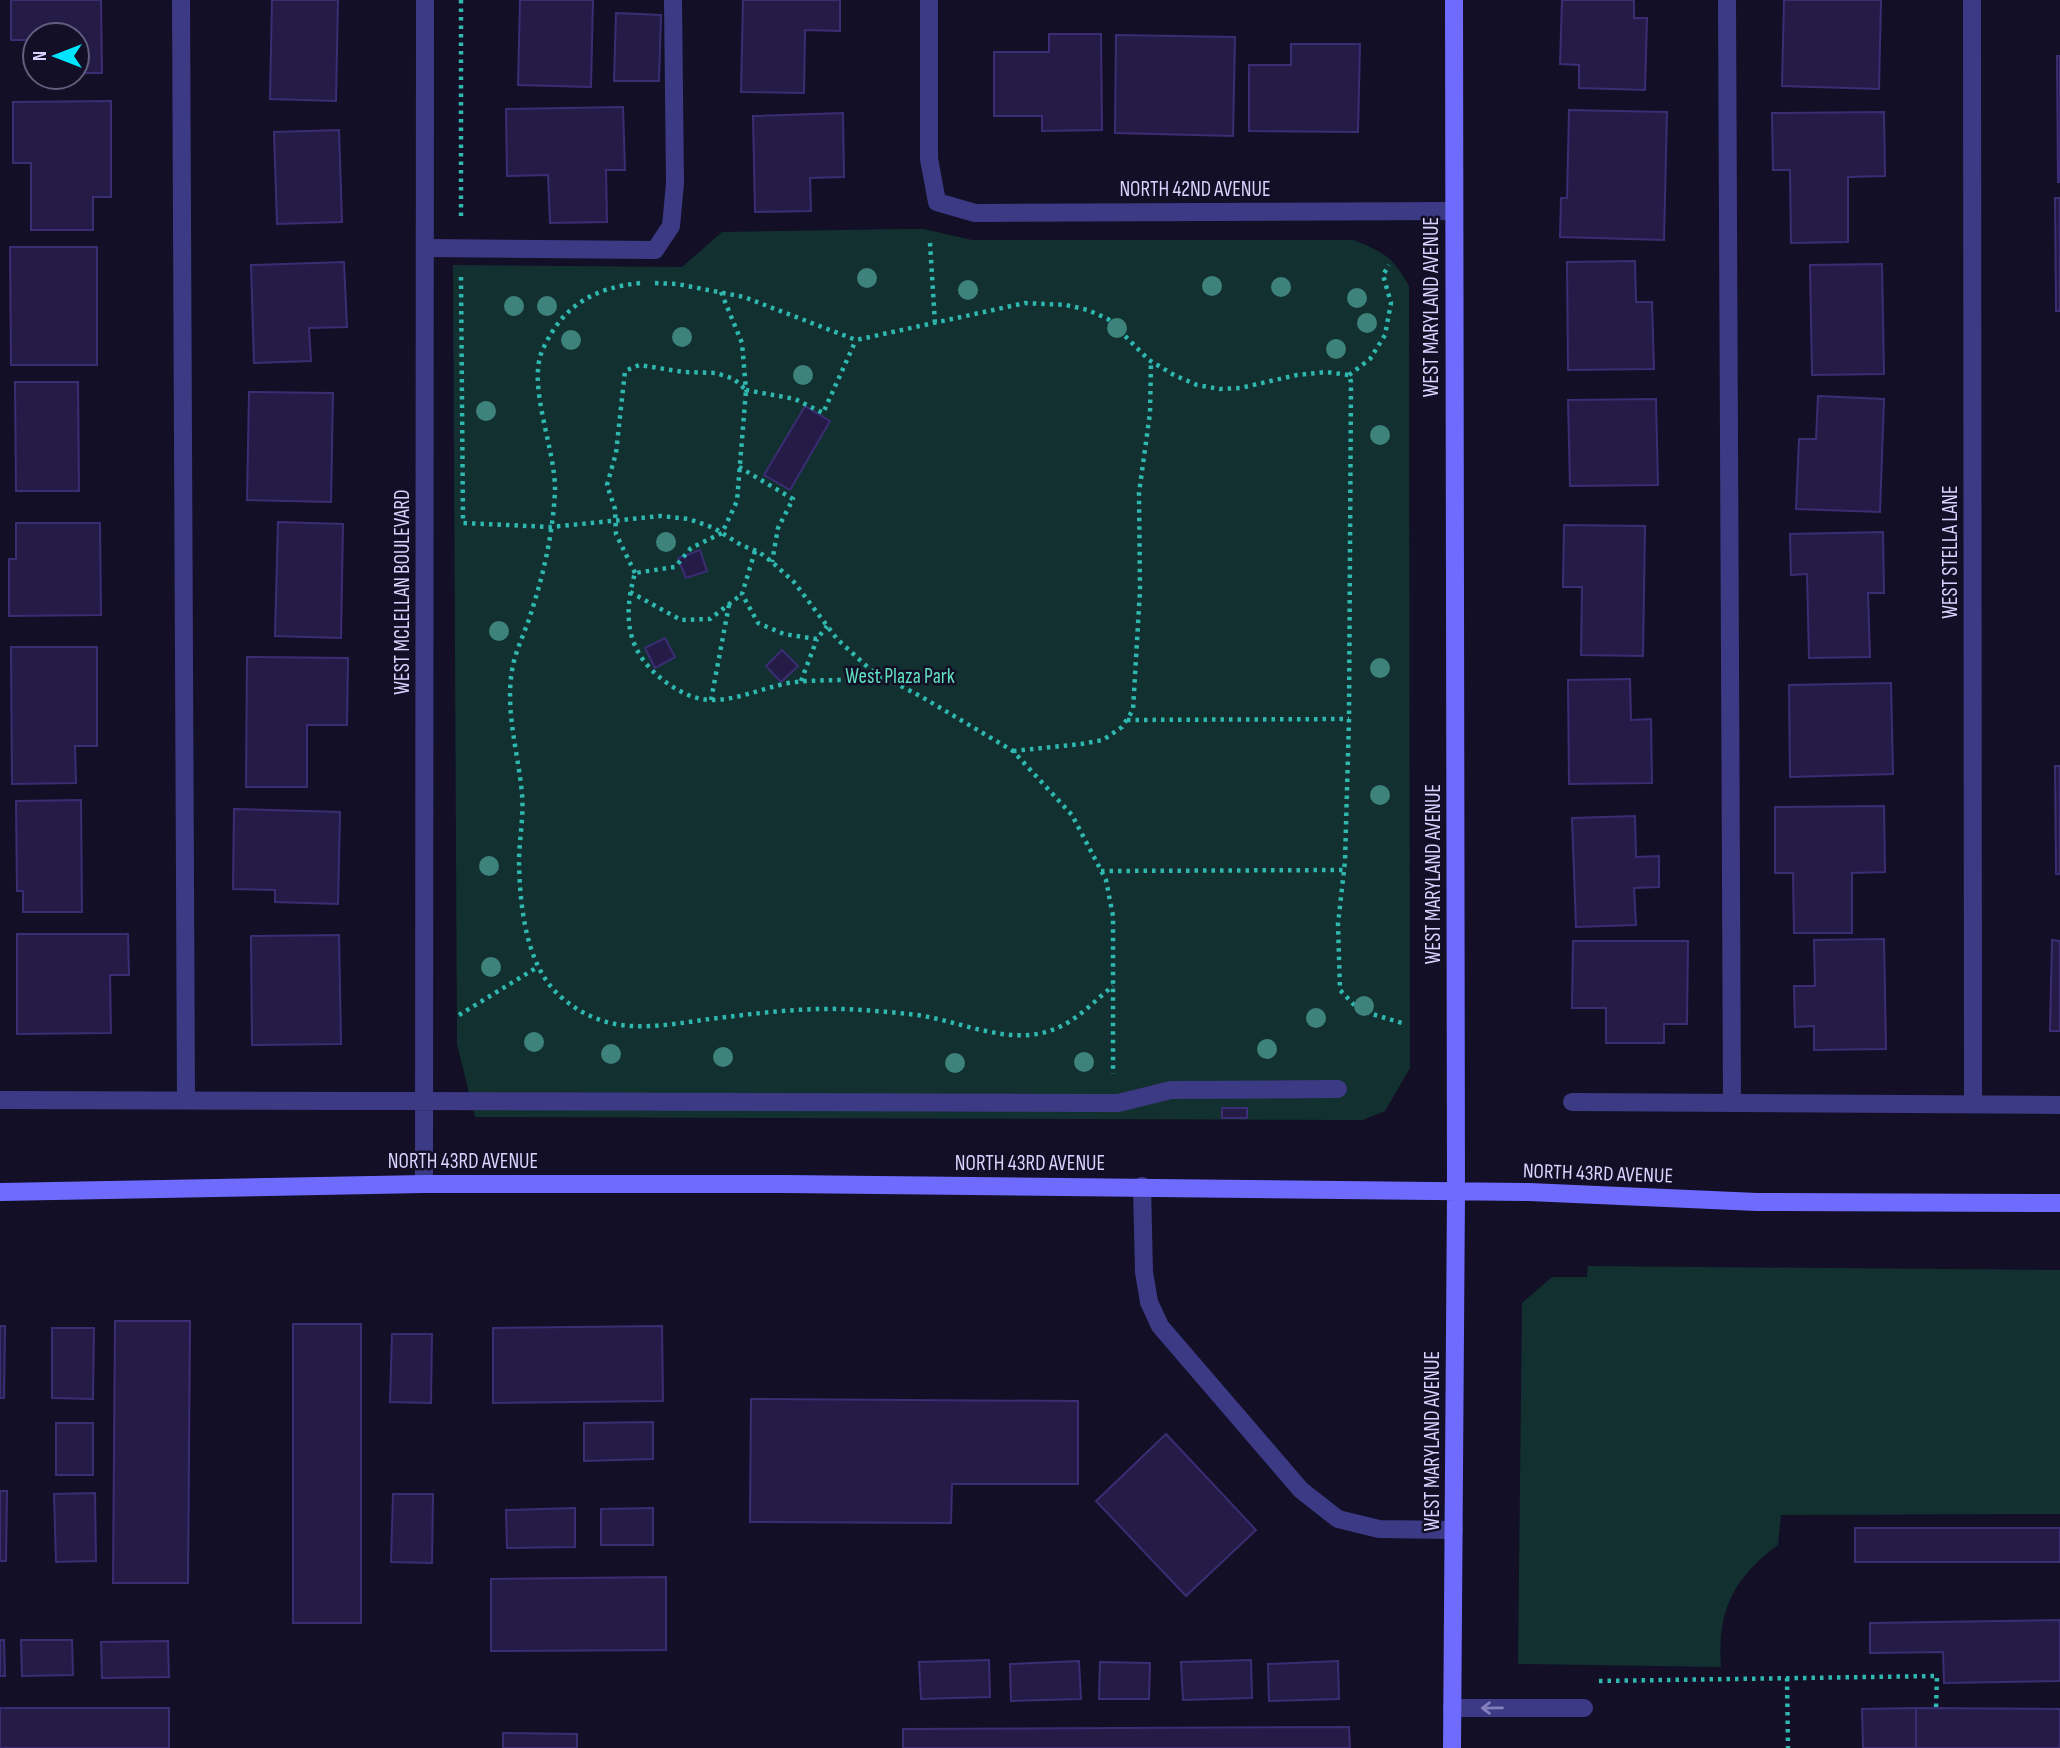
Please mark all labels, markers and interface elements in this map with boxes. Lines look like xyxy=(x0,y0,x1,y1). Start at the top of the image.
north arrow xyxy=(21,21,91,91)
text: N xyxy=(29,51,52,61)
street label: NORTH 42ND AVENUE xyxy=(1119,177,1271,202)
street label: WEST MARYLAND AVENUE xyxy=(1419,217,1444,397)
street label: WEST STELLA LANE xyxy=(1938,485,1963,619)
street label: WEST MCLELLAN BOULEVARD xyxy=(390,489,415,695)
park label: West Plaza Park xyxy=(845,664,955,689)
street label: WEST MARYLAND AVENUE xyxy=(1421,784,1446,964)
street label: NORTH 43RD AVENUE xyxy=(388,1149,538,1174)
street label: NORTH 43RD AVENUE xyxy=(955,1151,1105,1176)
street label: NORTH 43RD AVENUE xyxy=(1522,1158,1674,1189)
street label: WEST MARYLAND AVENUE xyxy=(1420,1351,1445,1531)
one-way arrow xyxy=(1481,1701,1504,1715)

